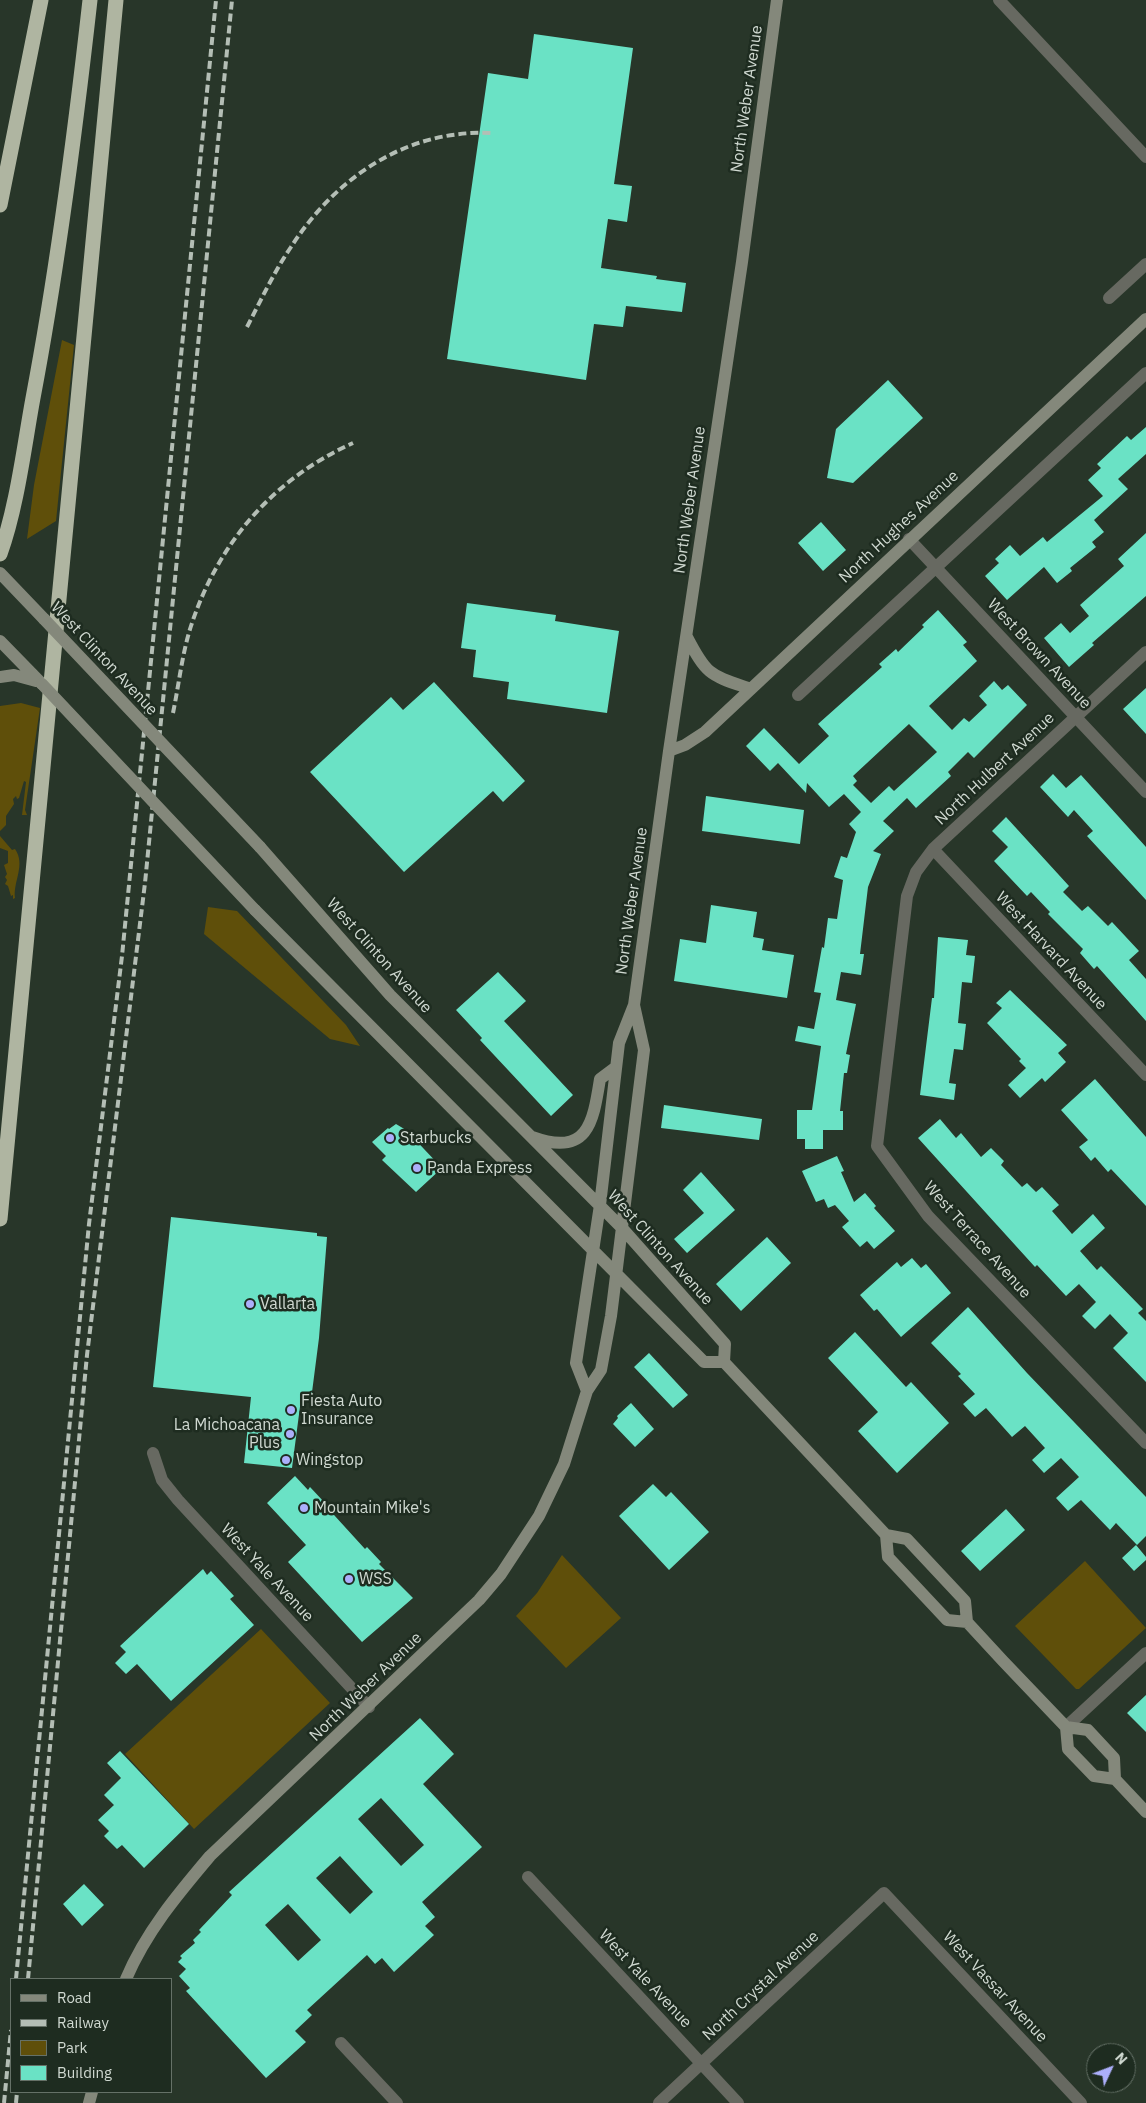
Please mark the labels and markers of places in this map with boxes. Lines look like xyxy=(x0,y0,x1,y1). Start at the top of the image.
place label: Starbucks xyxy=(400,1128,472,1148)
marker: Starbucks xyxy=(384,1132,396,1144)
place label: Panda Express xyxy=(427,1158,533,1178)
marker: Panda Express xyxy=(411,1162,423,1174)
place label: Vallarta xyxy=(260,1294,315,1314)
marker: Vallarta xyxy=(244,1298,256,1310)
place label: Fiesta Auto Insurance xyxy=(301,1391,382,1429)
marker: Fiesta Auto Insurance xyxy=(285,1404,297,1416)
place label: La Michoacana Plus xyxy=(174,1415,280,1453)
marker: La Michoacana Plus xyxy=(284,1428,296,1440)
place label: Wingstop xyxy=(296,1450,363,1470)
marker: Wingstop xyxy=(280,1454,292,1466)
place label: Mountain Mike's xyxy=(314,1498,430,1518)
marker: Mountain Mike's xyxy=(298,1502,310,1514)
place label: WSS xyxy=(359,1569,392,1589)
marker: WSS xyxy=(343,1573,355,1585)

